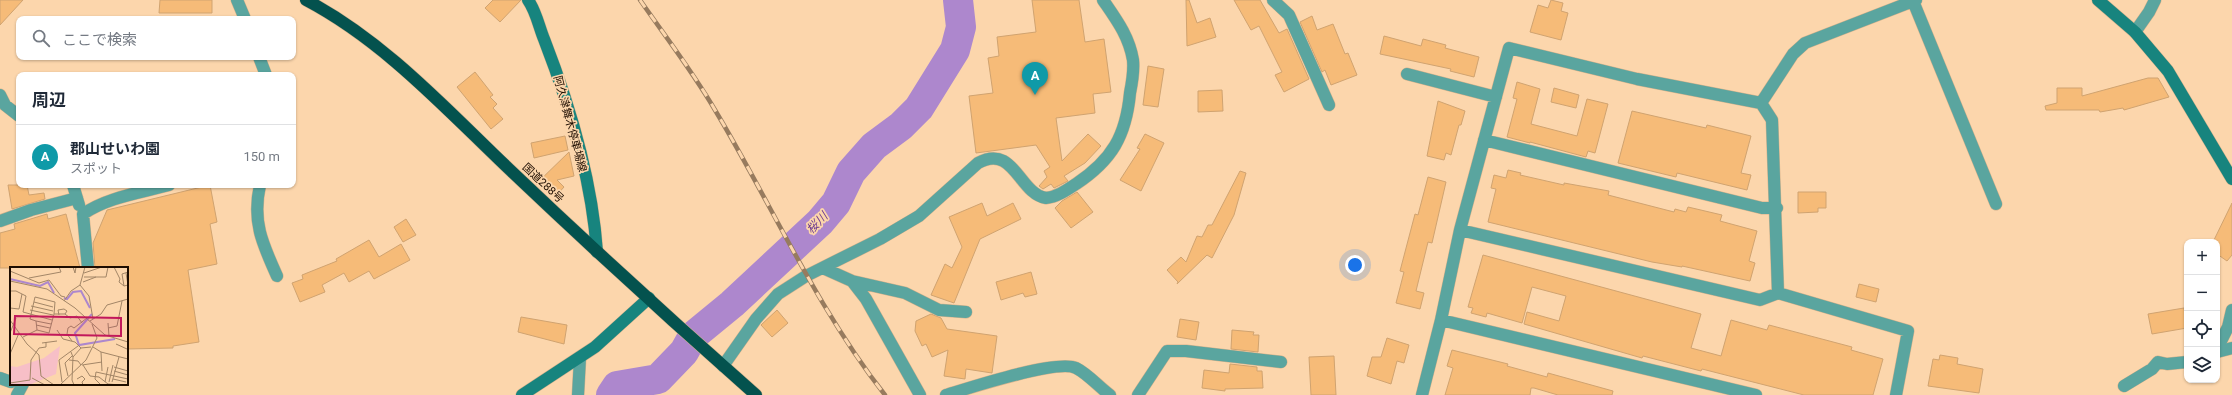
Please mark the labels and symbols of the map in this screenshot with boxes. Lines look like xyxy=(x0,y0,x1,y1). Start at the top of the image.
pin: A xyxy=(1022,62,1048,95)
street label: 阿久津舞木停車場線 xyxy=(551,75,589,173)
street label: 国道288号 xyxy=(520,161,566,205)
water label: 桜川 xyxy=(804,208,832,237)
your location xyxy=(1345,255,1365,275)
inset map xyxy=(10,267,128,385)

